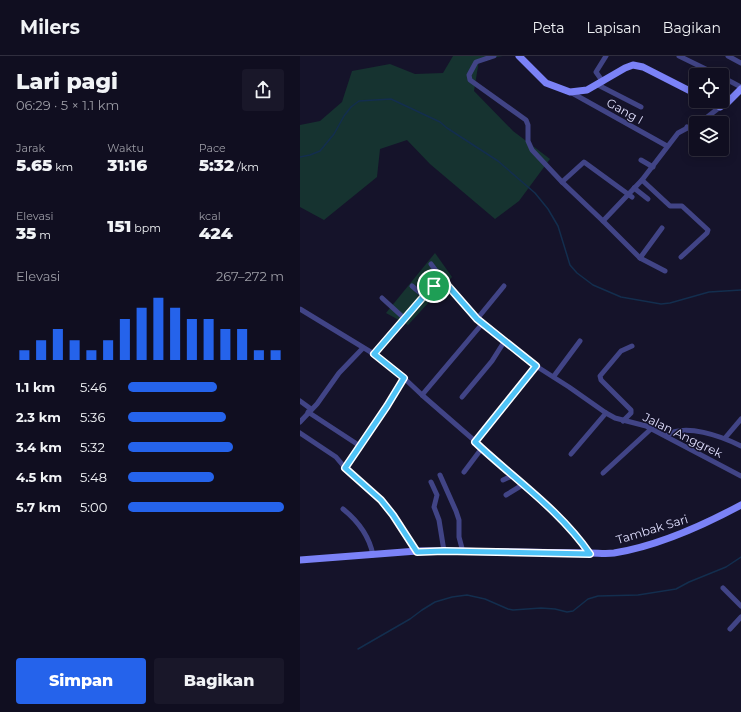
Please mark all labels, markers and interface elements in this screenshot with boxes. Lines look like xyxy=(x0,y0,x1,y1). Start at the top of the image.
text: Milers xyxy=(20,16,80,39)
text: Peta xyxy=(533,19,565,37)
text: Lapisan xyxy=(587,19,641,37)
text: Bagikan xyxy=(663,19,721,37)
text: Lari pagi xyxy=(16,68,118,95)
map controls xyxy=(689,68,729,156)
button: locate xyxy=(689,68,729,108)
button: share xyxy=(242,69,284,111)
street label: Gang I xyxy=(604,95,646,127)
text: 06:29 · 5 × 1.1 km xyxy=(16,97,119,113)
button: layers xyxy=(689,116,729,156)
text: Jarak xyxy=(16,141,45,155)
text: Waktu xyxy=(107,141,144,155)
text: Pace xyxy=(199,141,226,155)
text: 5.65 xyxy=(16,155,52,175)
text: 31:16 xyxy=(107,155,147,175)
text: 5:32 xyxy=(199,155,234,175)
text: km xyxy=(52,160,73,174)
text: /km xyxy=(234,160,259,174)
text: Elevasi xyxy=(16,209,53,223)
text: kcal xyxy=(199,209,221,223)
text: 151 xyxy=(107,216,131,236)
text: bpm xyxy=(131,221,161,235)
text: 35 xyxy=(16,223,36,243)
text: 424 xyxy=(199,223,233,243)
text: m xyxy=(36,228,51,242)
text: Elevasi xyxy=(16,268,60,284)
text: 267–272 m xyxy=(216,268,284,284)
pin xyxy=(417,269,451,303)
icon: arrive xyxy=(423,275,445,297)
text: 1.1 km xyxy=(16,379,55,395)
text: 5:46 xyxy=(80,379,107,395)
text: 2.3 km xyxy=(16,409,61,425)
text: 5:36 xyxy=(80,409,105,425)
street label: Jalan Anggrek xyxy=(640,409,726,461)
text: 3.4 km xyxy=(16,439,62,455)
text: 5:32 xyxy=(80,439,105,455)
text: 4.5 km xyxy=(16,469,62,485)
text: 5:48 xyxy=(80,469,107,485)
text: 5.7 km xyxy=(16,499,61,515)
text: 5:00 xyxy=(80,499,107,515)
street label: Tambak Sari xyxy=(614,511,690,547)
button: Simpan xyxy=(16,658,146,704)
button: Bagikan xyxy=(154,658,284,704)

